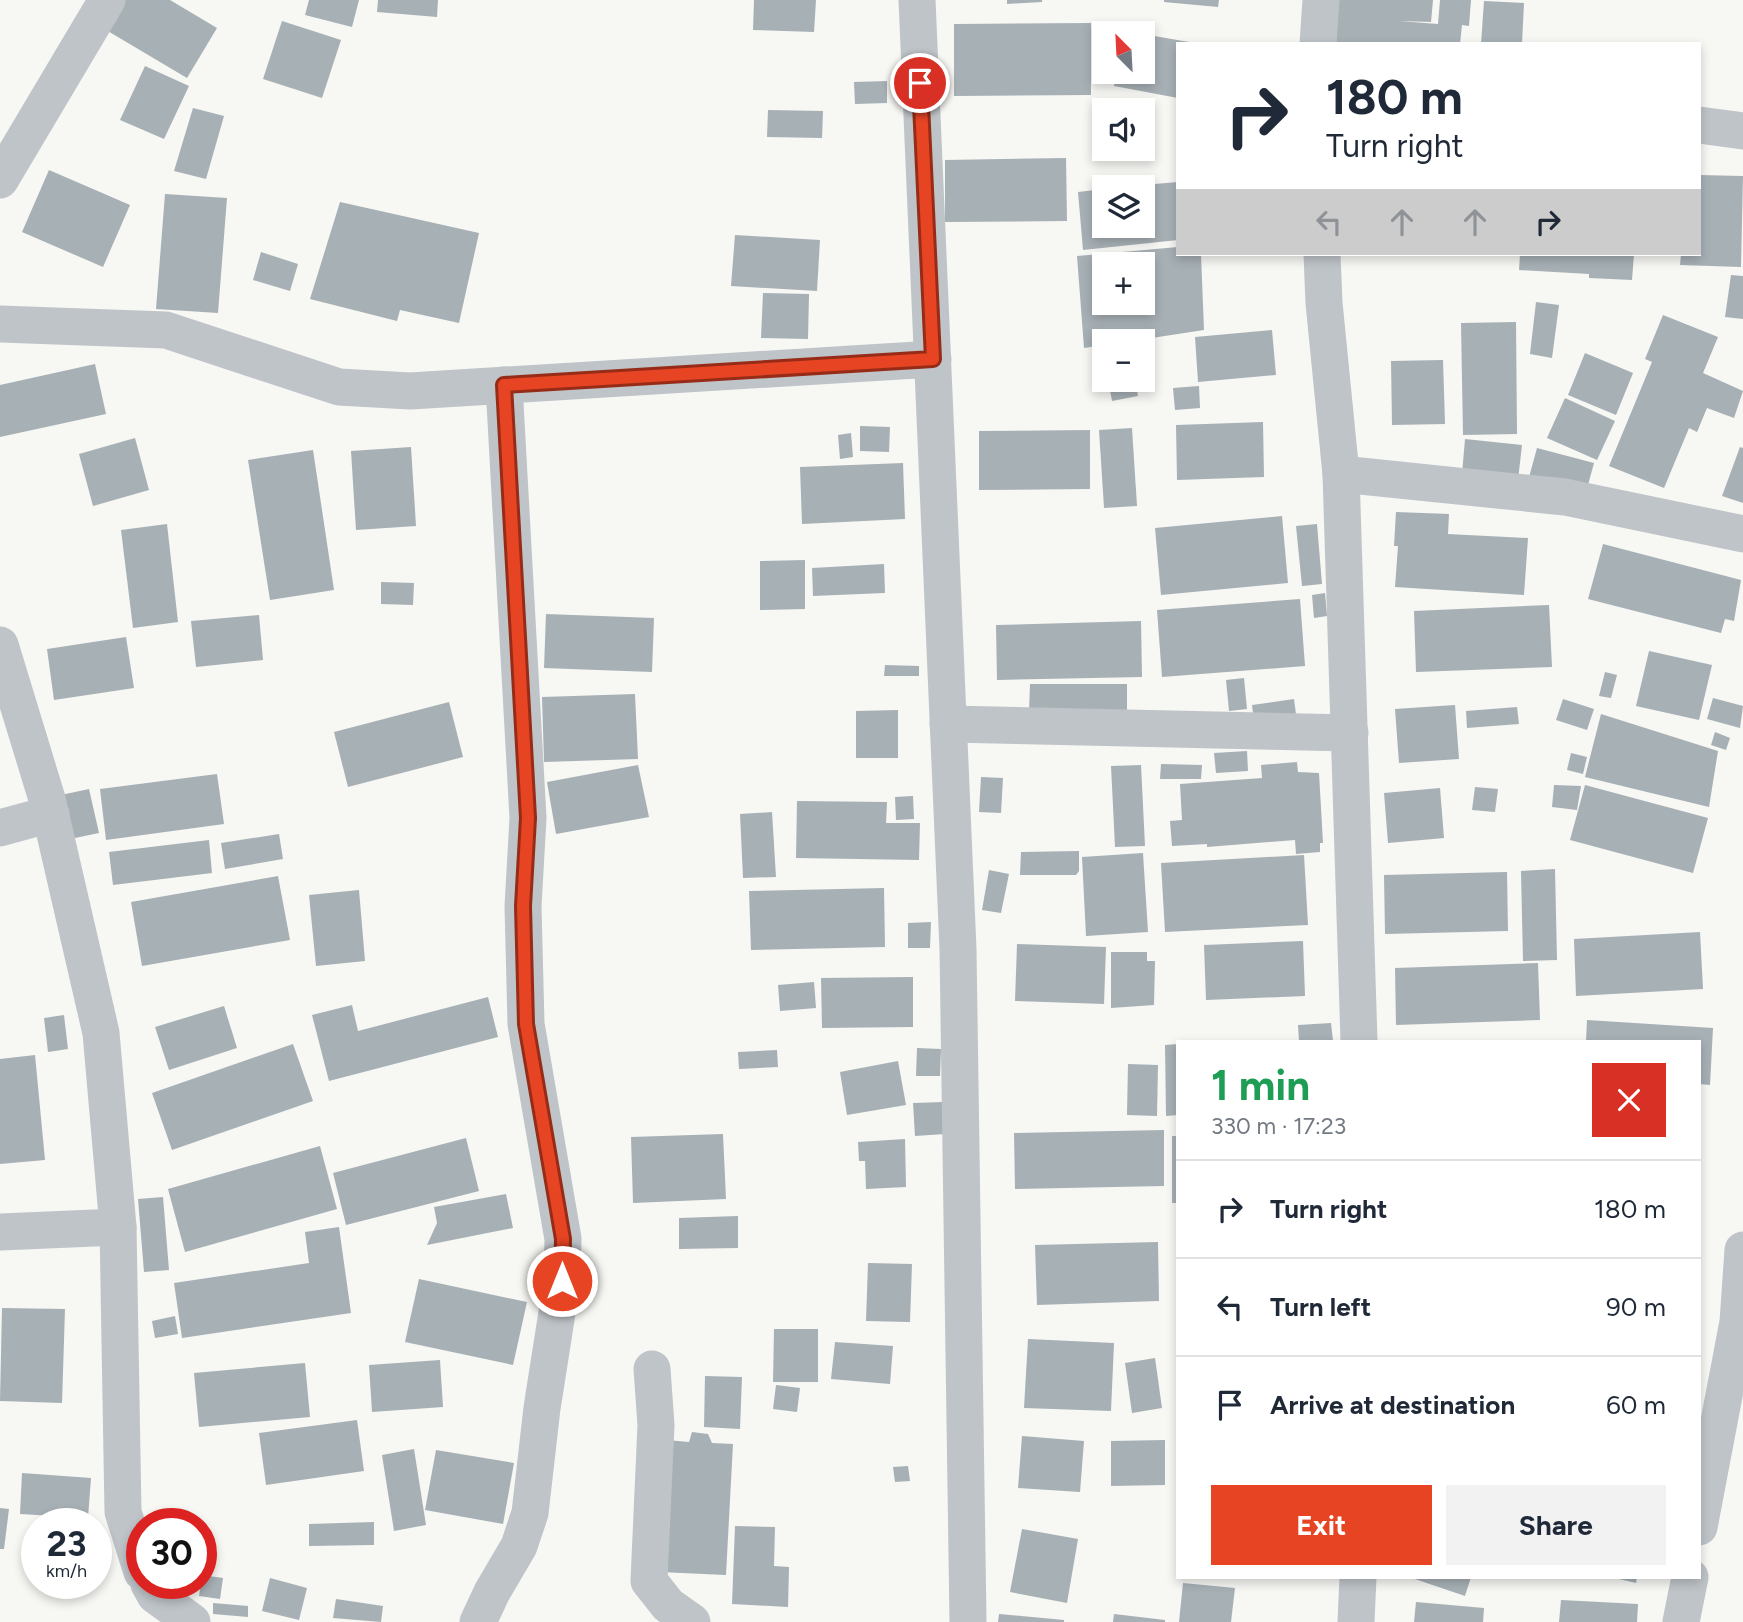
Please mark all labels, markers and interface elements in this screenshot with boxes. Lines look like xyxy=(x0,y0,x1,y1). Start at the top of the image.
north arrow xyxy=(1092,21,1155,84)
map controls xyxy=(1092,21,1155,392)
pin xyxy=(890,53,950,113)
icon: arrive xyxy=(901,64,939,102)
text: 180 m xyxy=(1326,67,1463,126)
icon: right xyxy=(1211,70,1302,161)
button: sound xyxy=(1092,98,1155,161)
text: Turn right xyxy=(1326,127,1464,165)
button: layers xyxy=(1092,175,1155,238)
icon: left xyxy=(1310,203,1348,241)
icon: ahead xyxy=(1383,203,1421,241)
icon: ahead xyxy=(1456,203,1494,241)
icon: right xyxy=(1529,203,1567,241)
button: + xyxy=(1092,252,1155,315)
button: − xyxy=(1092,329,1155,392)
text: 1 min xyxy=(1211,1060,1310,1111)
button: close xyxy=(1592,1063,1666,1137)
text: 330 m · 17:23 xyxy=(1211,1112,1346,1140)
icon: right xyxy=(1211,1190,1249,1228)
text: Turn right xyxy=(1270,1193,1387,1225)
text: 180 m xyxy=(1594,1193,1666,1225)
position arrow xyxy=(525,1244,599,1318)
icon: left xyxy=(1211,1288,1249,1326)
text: Turn left xyxy=(1270,1291,1371,1323)
text: 90 m xyxy=(1606,1291,1666,1323)
icon: arrive xyxy=(1211,1386,1249,1424)
text: Arrive at destination xyxy=(1270,1389,1515,1421)
text: 60 m xyxy=(1606,1389,1666,1421)
button: Exit xyxy=(1211,1485,1432,1565)
button: Share xyxy=(1446,1485,1666,1565)
speed limit sign: 30 xyxy=(126,1508,217,1599)
text: 23 xyxy=(47,1523,86,1565)
text: km/h xyxy=(46,1560,87,1582)

